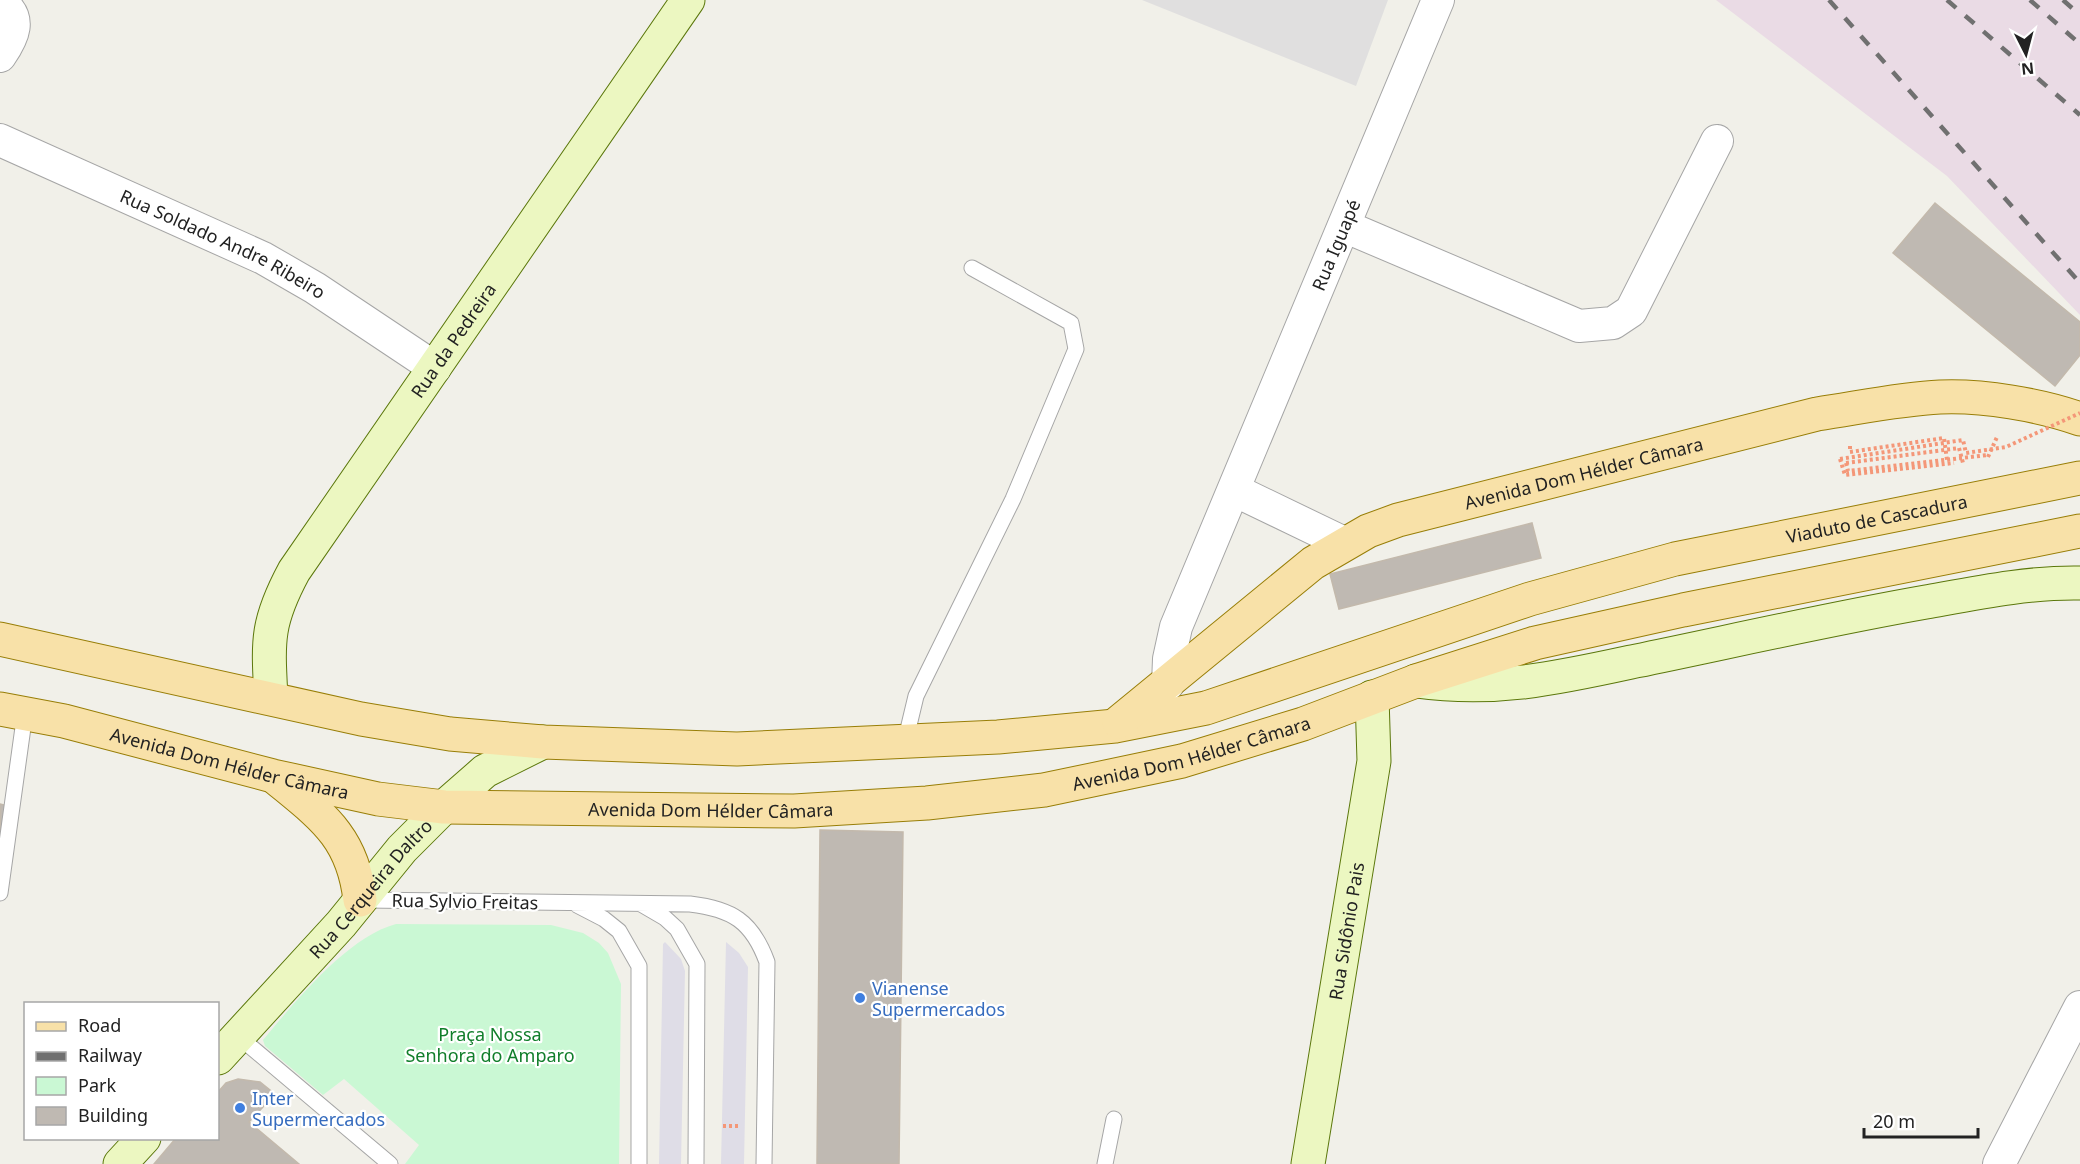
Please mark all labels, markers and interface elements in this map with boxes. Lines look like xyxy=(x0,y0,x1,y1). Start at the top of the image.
north arrow xyxy=(1996,24,2056,84)
text: N xyxy=(2020,57,2035,81)
street label: Rua Soldado Andre Ribeiro xyxy=(117,184,330,304)
street label: Rua Iguapé xyxy=(1306,196,1365,294)
street label: Rua da Pedreira xyxy=(405,278,501,402)
street label: Avenida Dom Hélder Câmara xyxy=(1462,431,1706,515)
street label: Viaduto de Cascadura xyxy=(1784,489,1969,548)
street label: Avenida Dom Hélder Câmara xyxy=(1070,710,1314,796)
street label: Avenida Dom Hélder Câmara xyxy=(108,722,351,804)
street label: Avenida Dom Hélder Câmara xyxy=(588,797,834,823)
street label: Rua Cerqueira Daltro xyxy=(303,814,437,963)
street label: Rua Sidônio Pais xyxy=(1323,860,1369,1002)
street label: Rua Sylvio Freitas xyxy=(392,888,538,914)
place label: Vianense Supermercados xyxy=(872,976,1005,1021)
marker: Vianense Supermercados xyxy=(853,991,867,1005)
legend xyxy=(24,1002,219,1140)
text: Road xyxy=(78,1013,121,1037)
park label: Praça Nossa Senhora do Amparo xyxy=(405,1022,575,1067)
text: Railway xyxy=(78,1043,143,1067)
text: Park xyxy=(78,1073,116,1097)
place label: Inter Supermercados xyxy=(252,1086,385,1131)
marker: Inter Supermercados xyxy=(233,1101,247,1115)
scale bar xyxy=(1864,1101,1978,1139)
text: Building xyxy=(78,1103,148,1127)
text: 20 m xyxy=(1873,1109,1915,1133)

